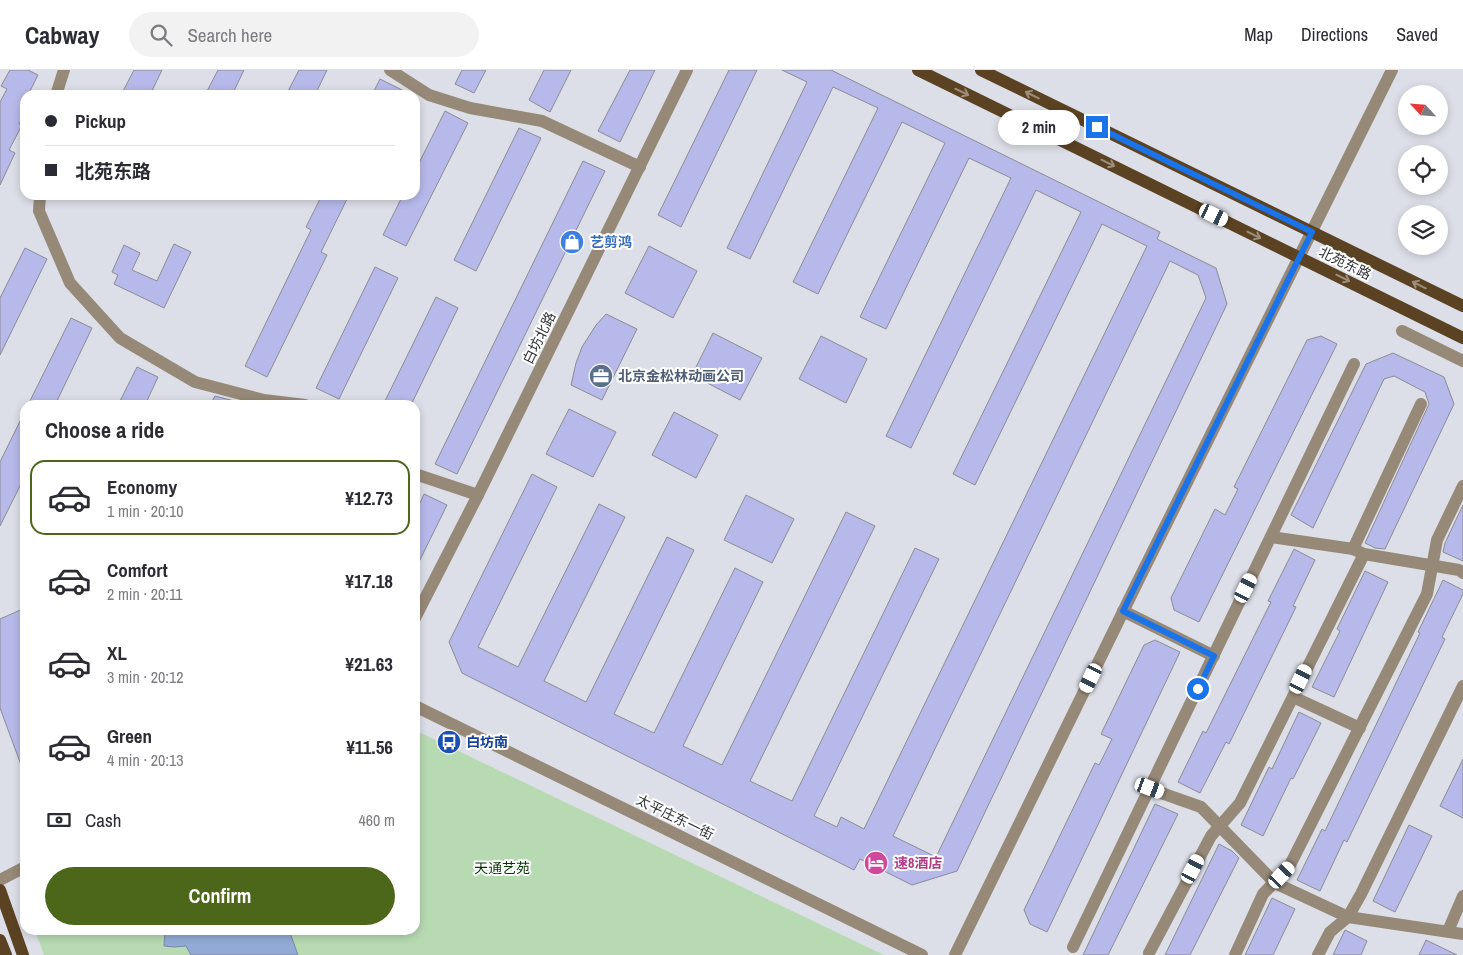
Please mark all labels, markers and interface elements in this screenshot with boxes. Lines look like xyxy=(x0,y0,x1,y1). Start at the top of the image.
search box xyxy=(129,12,479,57)
text: Cabway xyxy=(25,19,99,51)
icon: search xyxy=(147,21,175,49)
text: Search here xyxy=(187,22,272,48)
text: Map xyxy=(1244,22,1273,47)
text: Directions xyxy=(1301,22,1368,47)
text: Saved xyxy=(1396,22,1438,47)
north arrow xyxy=(1398,85,1448,135)
map controls xyxy=(1398,85,1448,255)
one-way arrow xyxy=(954,87,969,97)
one-way arrow xyxy=(1025,90,1040,99)
text: Pickup xyxy=(75,108,126,134)
callout: 2 min xyxy=(997,110,1080,144)
text: 2 min xyxy=(1022,116,1056,138)
route end xyxy=(1086,116,1108,138)
button: locate xyxy=(1398,145,1448,195)
text: 北苑东路 xyxy=(75,158,151,184)
one-way arrow xyxy=(1100,159,1115,168)
car xyxy=(1197,202,1230,228)
button: layers xyxy=(1398,205,1448,255)
shop icon: 艺剪鸿 xyxy=(559,229,585,255)
one-way arrow xyxy=(1246,231,1261,240)
place label: 艺剪鸿 xyxy=(590,233,632,251)
street label: 北苑东路 xyxy=(1316,243,1374,283)
one-way arrow xyxy=(1335,274,1350,284)
one-way arrow xyxy=(1412,279,1427,289)
street label: 白坊北路 xyxy=(519,309,559,367)
office icon: 北京金松林动画公司 xyxy=(588,363,614,389)
place label: 北京金松林动画公司 xyxy=(618,367,744,385)
text: Choose a ride xyxy=(45,415,164,445)
text: Economy xyxy=(107,474,177,500)
icon: car xyxy=(47,475,92,520)
text: ¥12.73 xyxy=(345,485,393,511)
text: 1 min · 20:10 xyxy=(107,500,184,522)
text: Comfort xyxy=(107,557,168,583)
icon: car xyxy=(47,558,92,603)
text: ¥17.18 xyxy=(345,568,393,594)
car xyxy=(1232,571,1259,605)
text: 2 min · 20:11 xyxy=(107,583,183,605)
text: XL xyxy=(107,640,127,666)
icon: car xyxy=(47,641,92,686)
text: ¥21.63 xyxy=(345,651,393,677)
car xyxy=(1077,661,1104,695)
car xyxy=(1287,662,1314,696)
text: 3 min · 20:12 xyxy=(107,666,184,688)
route start xyxy=(1187,678,1209,700)
text: Green xyxy=(107,723,152,749)
icon: car xyxy=(47,724,92,769)
bus stop icon: 白坊南 xyxy=(436,729,462,755)
place label: 白坊南 xyxy=(466,733,508,751)
text: ¥11.56 xyxy=(346,734,393,760)
text: 4 min · 20:13 xyxy=(107,749,184,771)
car xyxy=(1133,776,1166,800)
street label: 太平庄东一街 xyxy=(633,790,717,844)
icon: cash xyxy=(45,806,73,834)
text: Cash xyxy=(85,807,121,833)
text: 460 m xyxy=(359,809,395,831)
hotel icon: 速8酒店 xyxy=(863,850,889,876)
car xyxy=(1179,852,1206,886)
place label: 速8酒店 xyxy=(894,854,942,872)
park label: 天通艺苑 xyxy=(474,859,530,877)
car xyxy=(1266,859,1297,891)
button: Confirm xyxy=(45,867,395,925)

